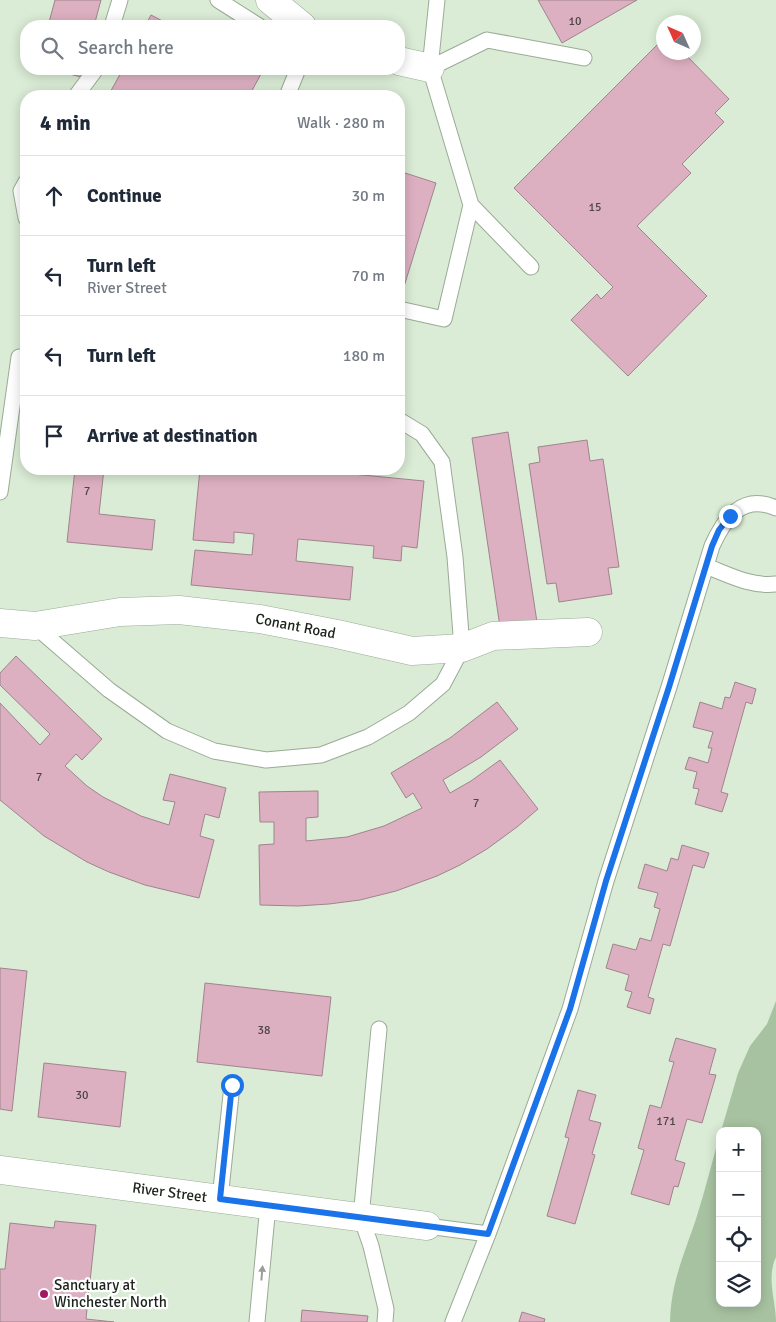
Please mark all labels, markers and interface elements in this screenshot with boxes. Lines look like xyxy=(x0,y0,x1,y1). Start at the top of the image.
house number: 10 xyxy=(569,14,581,29)
north arrow xyxy=(656,15,701,60)
search box xyxy=(20,20,405,75)
icon: search xyxy=(38,34,66,62)
text: Search here xyxy=(78,36,174,60)
text: 4 min xyxy=(40,110,91,136)
text: Walk · 280 m xyxy=(297,113,385,133)
icon: ahead xyxy=(40,182,68,210)
text: Continue xyxy=(87,184,162,208)
text: 30 m xyxy=(351,186,385,206)
house number: 15 xyxy=(589,200,601,215)
text: Turn left xyxy=(87,254,156,278)
icon: left xyxy=(40,262,68,290)
text: 70 m xyxy=(351,266,385,286)
text: River Street xyxy=(87,278,167,298)
icon: left xyxy=(40,342,68,370)
text: Turn left xyxy=(87,344,156,368)
text: 180 m xyxy=(343,346,385,366)
icon: arrive xyxy=(40,422,68,450)
text: Arrive at destination xyxy=(87,424,258,448)
house number: 7 xyxy=(84,484,90,499)
route end xyxy=(719,505,742,528)
street label: Conant Road xyxy=(255,610,337,643)
house number: 7 xyxy=(36,770,42,785)
house number: 7 xyxy=(473,796,479,811)
house number: 38 xyxy=(258,1023,270,1038)
route start xyxy=(221,1074,244,1097)
house number: 30 xyxy=(76,1088,88,1103)
house number: 171 xyxy=(656,1114,676,1129)
map controls xyxy=(716,1127,761,1307)
button: + xyxy=(716,1127,761,1172)
button: − xyxy=(716,1172,761,1217)
street label: River Street xyxy=(131,1178,208,1206)
button: locate xyxy=(716,1217,761,1262)
button: layers xyxy=(716,1262,761,1307)
one-way arrow xyxy=(258,1265,266,1281)
place label: Sanctuary at Winchester North xyxy=(54,1276,167,1311)
marker: Sanctuary at Winchester North xyxy=(38,1288,50,1300)

